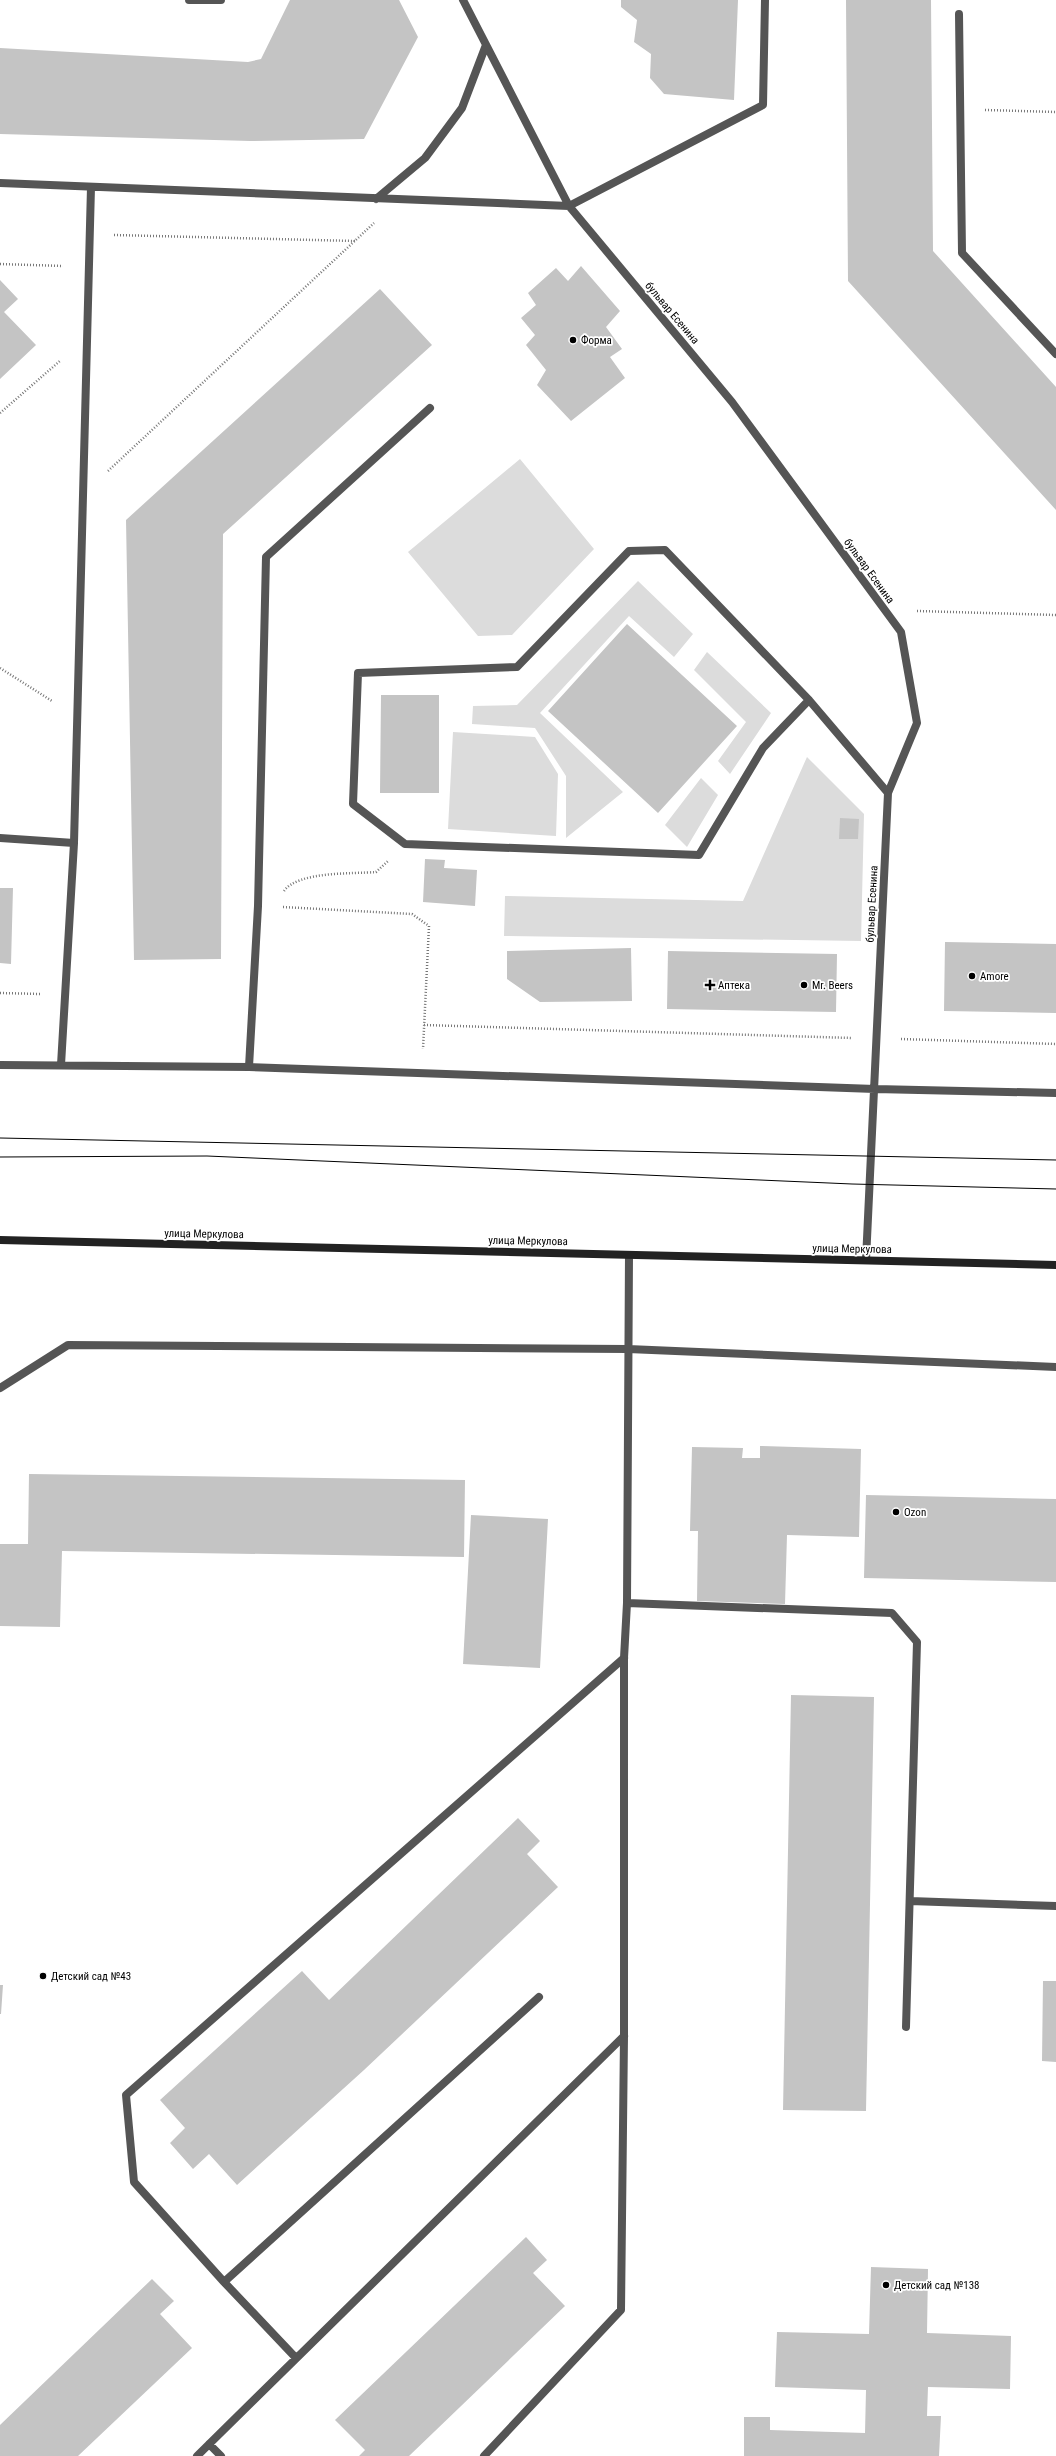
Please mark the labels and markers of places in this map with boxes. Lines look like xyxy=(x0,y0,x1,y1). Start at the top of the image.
place label: Форма xyxy=(581,334,612,347)
marker: Форма xyxy=(568,335,578,345)
place label: Amore xyxy=(980,970,1009,983)
marker: Amore xyxy=(967,971,977,981)
place label: Аптека xyxy=(718,979,750,992)
place label: Mr. Beers xyxy=(812,979,853,992)
marker: Аптека xyxy=(705,980,715,990)
marker: Mr. Beers xyxy=(799,980,809,990)
place label: Ozon xyxy=(904,1506,926,1519)
marker: Ozon xyxy=(891,1507,901,1517)
place label: Детский сад №43 xyxy=(51,1970,131,1983)
marker: Детский сад №43 xyxy=(38,1971,48,1981)
place label: Детский сад №138 xyxy=(894,2279,980,2292)
marker: Детский сад №138 xyxy=(881,2280,891,2290)

